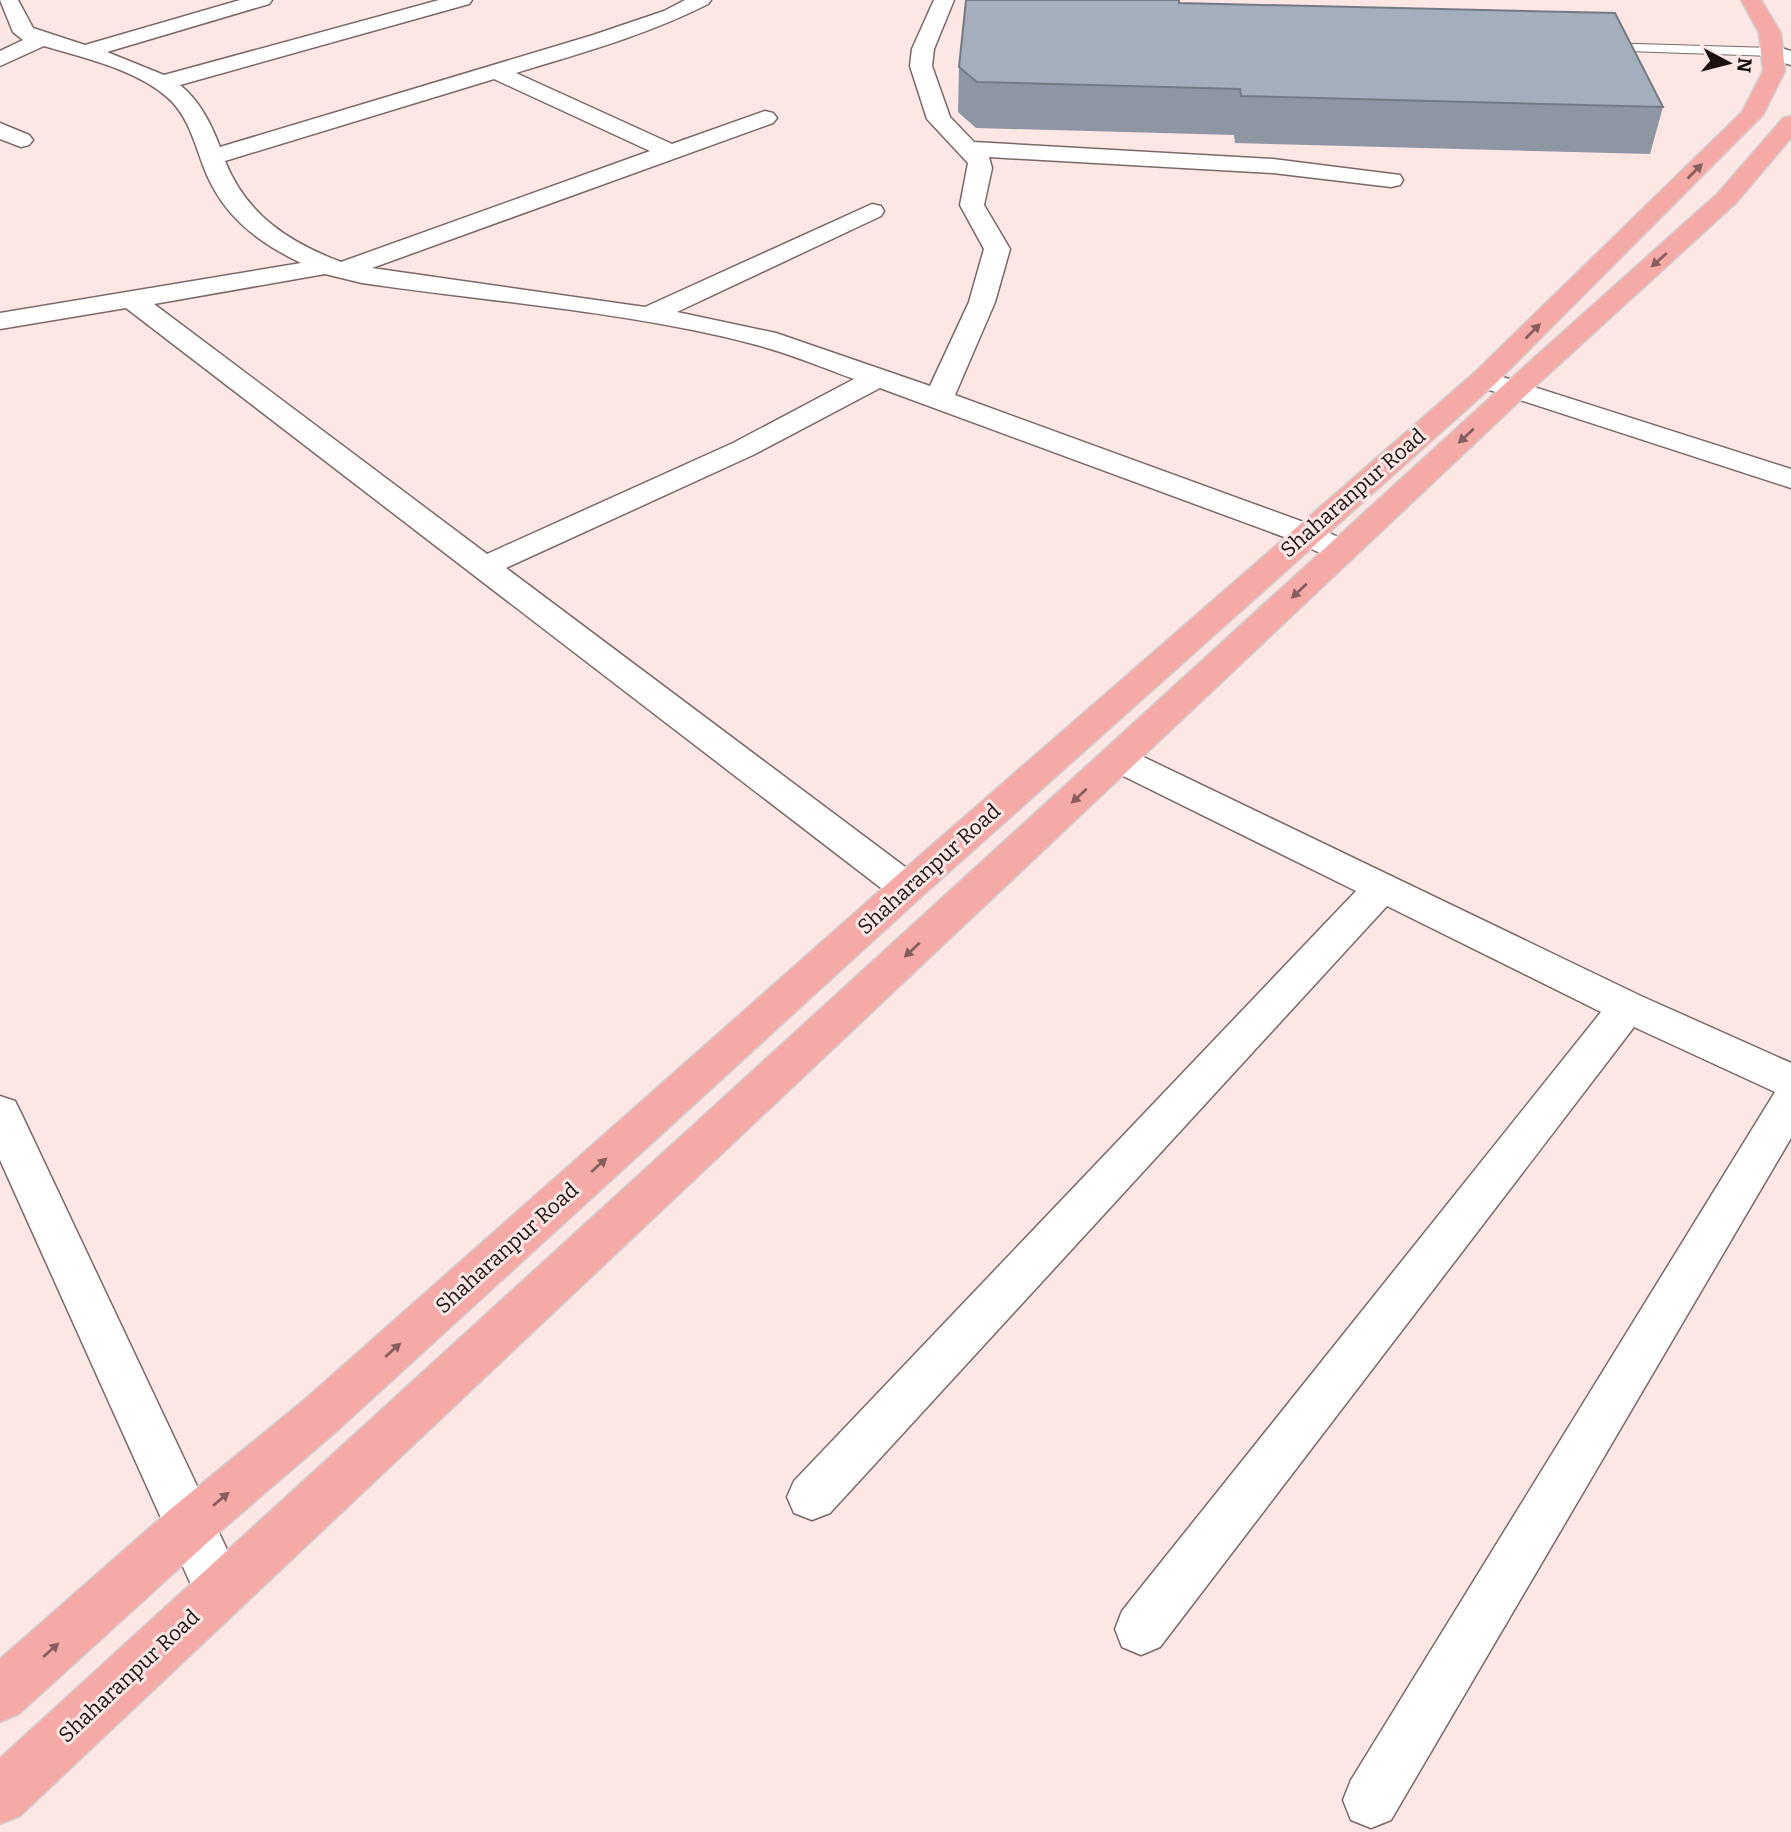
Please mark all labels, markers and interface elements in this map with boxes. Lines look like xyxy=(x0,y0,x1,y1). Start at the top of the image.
north arrow xyxy=(1693,28,1763,98)
text: N xyxy=(1732,56,1757,74)
one-way arrow xyxy=(1686,163,1703,180)
one-way arrow xyxy=(1651,251,1668,267)
one-way arrow xyxy=(1524,322,1541,339)
street label: Shaharanpur Road xyxy=(1275,423,1431,563)
one-way arrow xyxy=(1458,427,1475,443)
one-way arrow xyxy=(1291,582,1308,598)
one-way arrow xyxy=(1071,787,1088,803)
street label: Shaharanpur Road xyxy=(852,798,1006,940)
one-way arrow xyxy=(904,942,921,958)
one-way arrow xyxy=(590,1157,608,1173)
street label: Shaharanpur Road xyxy=(430,1177,584,1319)
one-way arrow xyxy=(384,1342,402,1358)
one-way arrow xyxy=(213,1492,230,1507)
street label: Shaharanpur Road xyxy=(53,1604,205,1748)
one-way arrow xyxy=(42,1642,60,1658)

